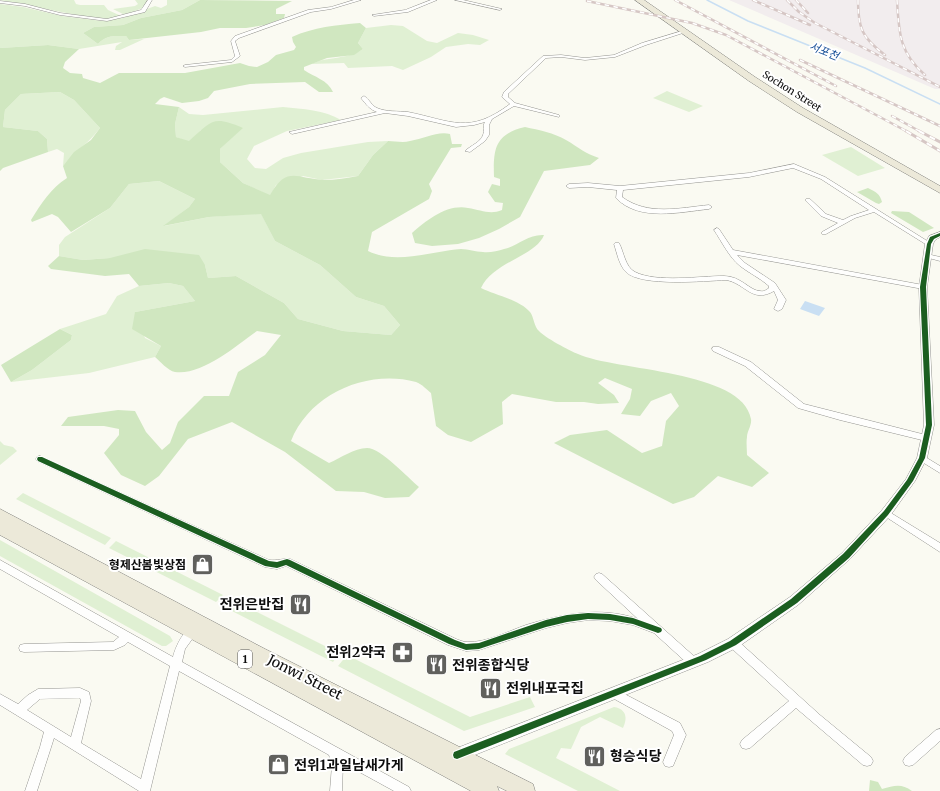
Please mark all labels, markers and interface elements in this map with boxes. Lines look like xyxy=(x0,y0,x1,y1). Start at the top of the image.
water label: 서포천 xyxy=(807,39,842,64)
street label: Sochon Street xyxy=(760,68,824,114)
shop icon: 형제산봄빛상점 xyxy=(189,551,215,577)
place label: 형제산봄빛상점 xyxy=(109,557,186,572)
restaurant icon: 전위은반집 xyxy=(287,591,313,617)
place label: 전위은반집 xyxy=(220,595,284,613)
pharmacy icon: 전위2약국 xyxy=(389,639,415,665)
place label: 전위2약국 xyxy=(326,643,386,661)
road number: 1 xyxy=(238,650,252,668)
street label: Jonwi Street xyxy=(264,650,346,704)
restaurant icon: 전위종합식당 xyxy=(423,652,449,678)
place label: 전위종합식당 xyxy=(452,656,529,674)
restaurant icon: 전위내포국집 xyxy=(478,675,504,701)
place label: 전위내포국집 xyxy=(506,679,583,697)
restaurant icon: 형승식당 xyxy=(581,743,607,769)
place label: 형승식당 xyxy=(610,747,662,765)
shop icon: 전위1과일남새가게 xyxy=(266,752,292,778)
place label: 전위1과일남새가게 xyxy=(294,756,404,774)

